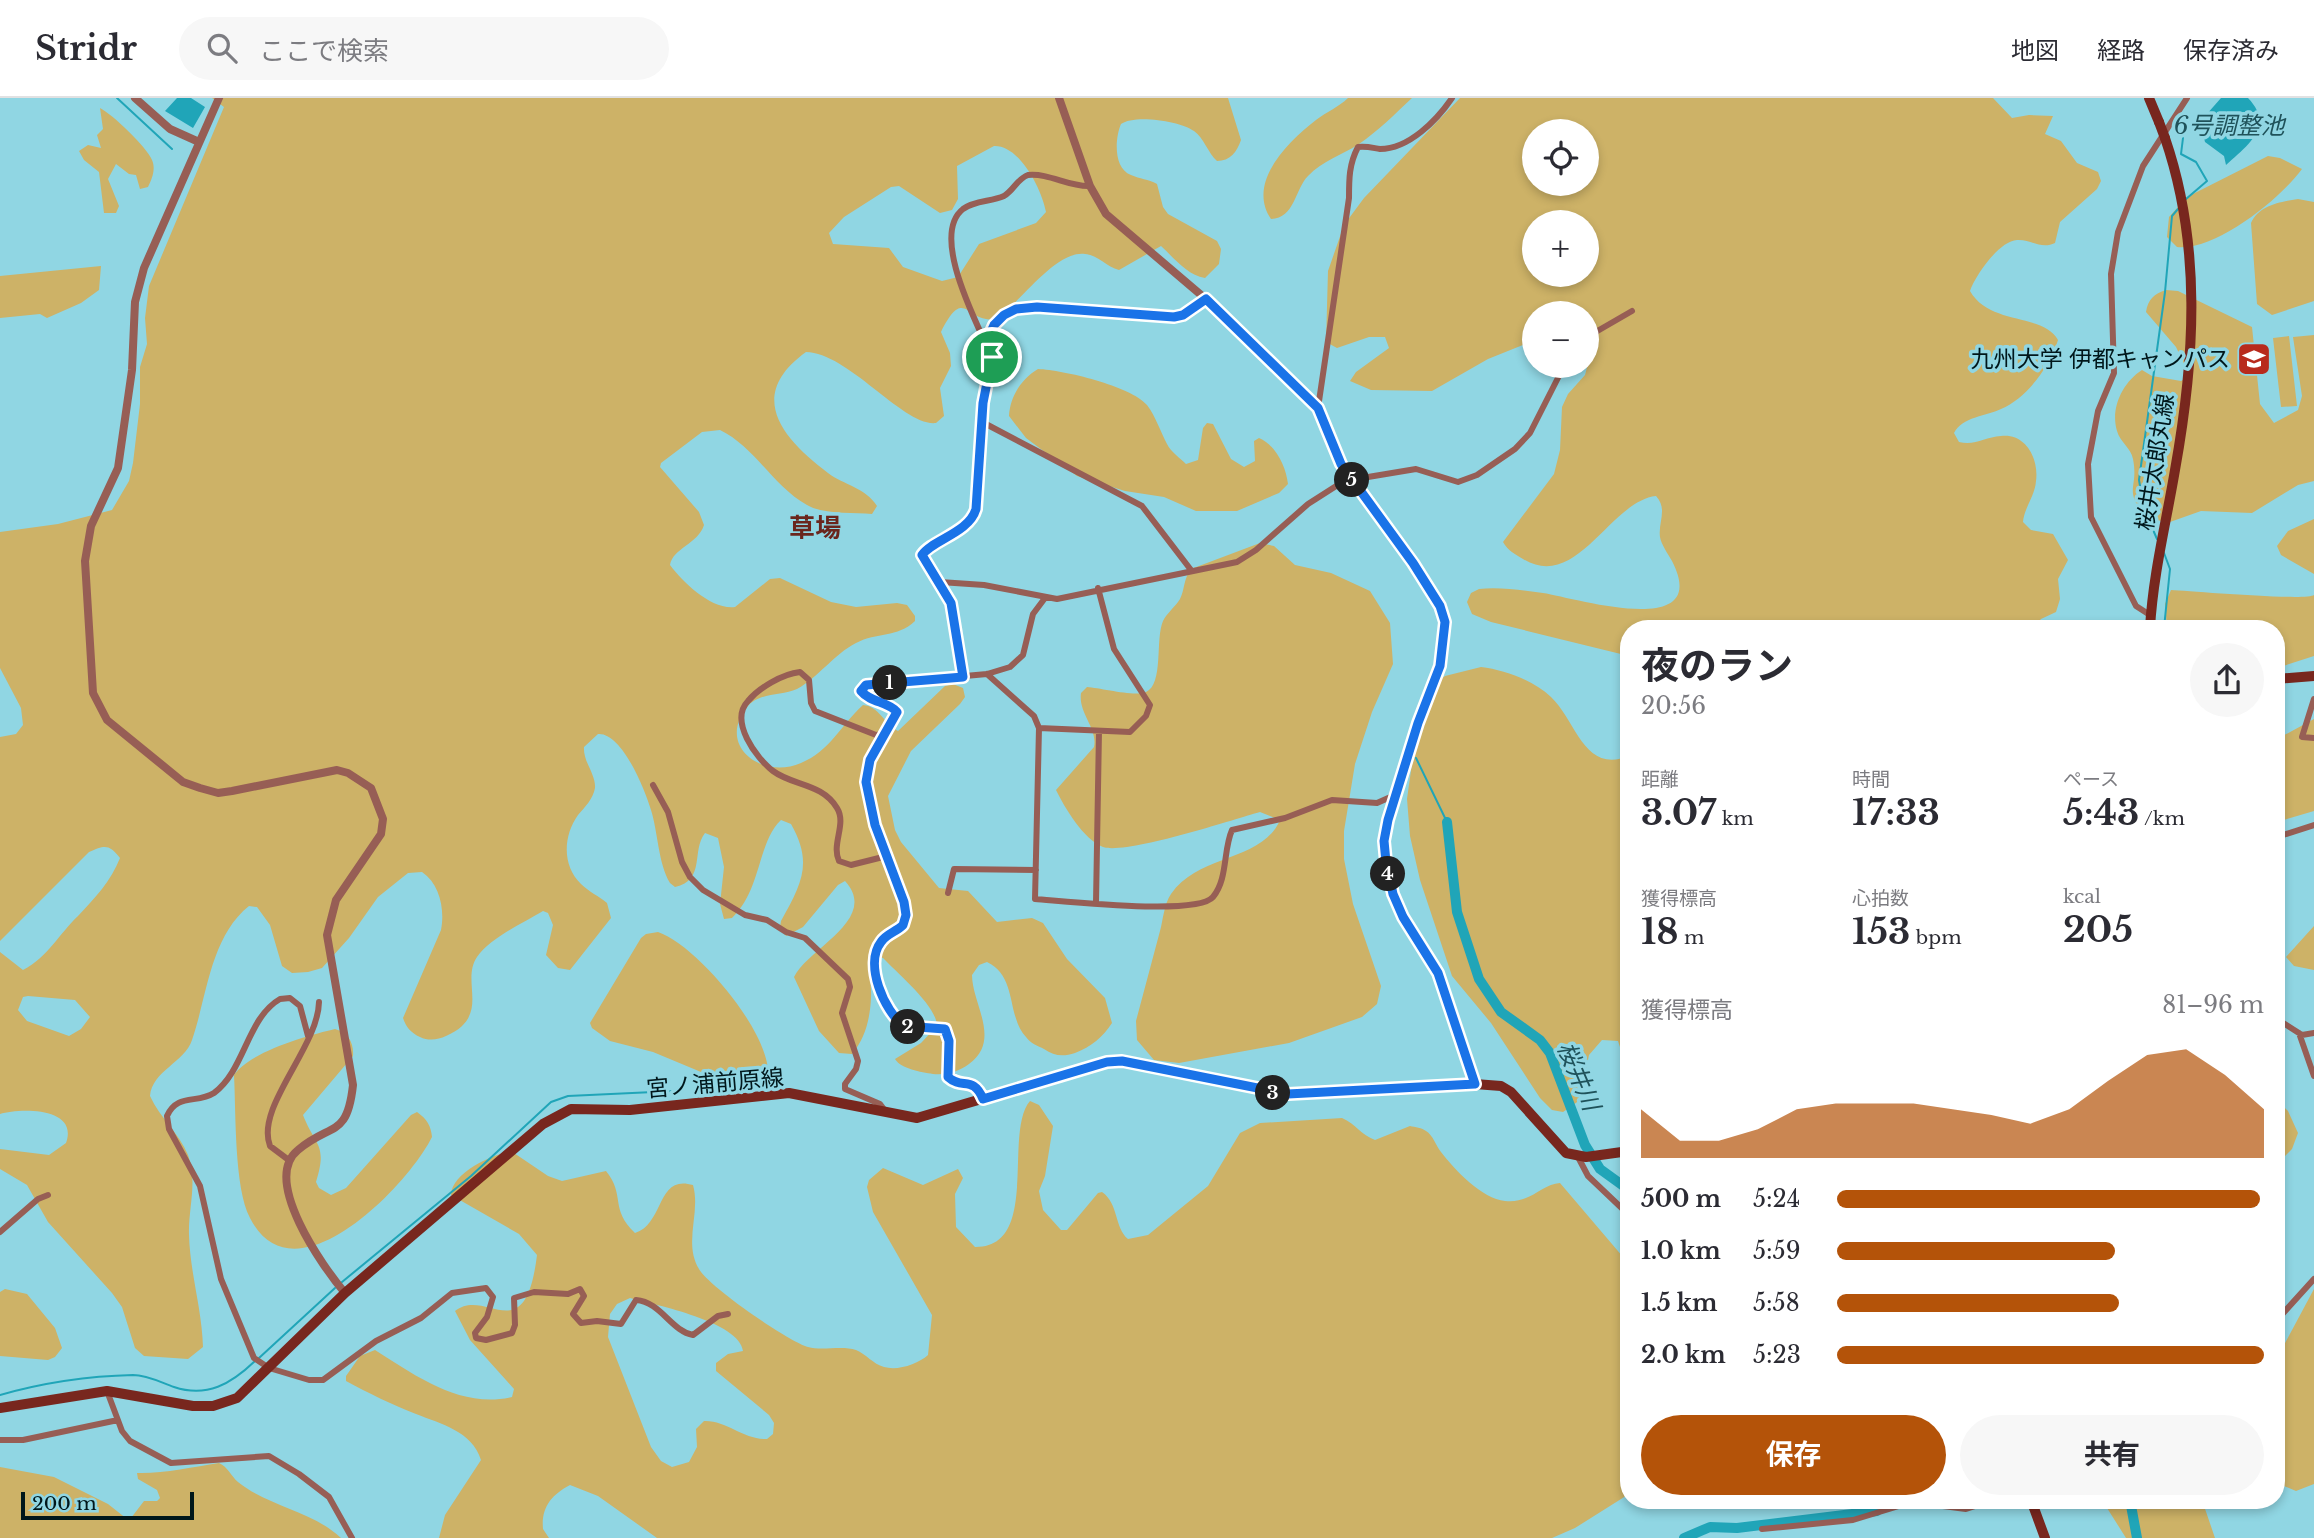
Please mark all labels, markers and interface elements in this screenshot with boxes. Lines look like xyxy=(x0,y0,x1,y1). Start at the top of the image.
search box xyxy=(179,17,669,80)
text: Stridr xyxy=(35,28,137,69)
icon: search xyxy=(203,29,241,67)
text: ここで検索 xyxy=(259,35,389,67)
text: 地図 xyxy=(2011,36,2059,65)
text: 経路 xyxy=(2097,36,2145,65)
text: 保存済み xyxy=(2183,36,2279,65)
water label: 6号調整池 xyxy=(2173,111,2287,140)
map controls xyxy=(1522,119,1599,378)
button: locate xyxy=(1522,119,1599,196)
button: + xyxy=(1522,210,1599,287)
button: − xyxy=(1522,301,1599,378)
pin xyxy=(962,327,1022,387)
icon: arrive xyxy=(973,338,1011,376)
school or university icon: 九州大学 伊都キャンパス xyxy=(2235,340,2273,378)
place label: 九州大学 伊都キャンパス xyxy=(1970,345,2230,373)
street label: 桜井太郎丸線 xyxy=(2130,392,2180,532)
pin: 5 xyxy=(1334,462,1370,498)
text: 5 xyxy=(1346,468,1357,491)
district label: 草場 xyxy=(789,512,841,544)
text: 夜のラン xyxy=(1641,642,1793,689)
button: share xyxy=(2190,643,2264,717)
pin: 1 xyxy=(872,666,908,700)
text: 1 xyxy=(885,671,894,694)
text: 20:56 xyxy=(1641,692,1706,720)
text: 距離 xyxy=(1641,768,1679,791)
text: 時間 xyxy=(1852,768,1890,791)
text: ペース xyxy=(2063,768,2119,791)
text: 3.07 xyxy=(1641,791,1716,834)
text: 17:33 xyxy=(1852,791,1940,834)
text: 5:43 xyxy=(2063,791,2139,834)
text: km xyxy=(1716,807,1754,830)
text: /km xyxy=(2139,807,2185,830)
pin: 4 xyxy=(1370,856,1406,892)
text: 4 xyxy=(1381,862,1394,885)
text: kcal xyxy=(2063,885,2101,908)
text: 獲得標高 xyxy=(1641,887,1717,910)
text: 心拍数 xyxy=(1852,887,1909,910)
text: 205 xyxy=(2063,908,2133,951)
text: 18 xyxy=(1641,910,1679,953)
text: 153 xyxy=(1852,910,1910,953)
text: m xyxy=(1679,926,1704,949)
text: bpm xyxy=(1910,926,1962,949)
text: 81–96 m xyxy=(2162,991,2264,1019)
text: 獲得標高 xyxy=(1641,996,1733,1024)
pin: 2 xyxy=(890,1010,926,1044)
text: 2 xyxy=(901,1015,914,1038)
water label: 桜井川 xyxy=(1552,1037,1608,1118)
street label: 宮ノ浦前原線 xyxy=(645,1063,785,1103)
pin: 3 xyxy=(1256,1076,1290,1110)
text: 3 xyxy=(1266,1081,1279,1104)
text: 500 m xyxy=(1641,1185,1721,1213)
text: 5:24 xyxy=(1753,1185,1800,1213)
text: 1.0 km xyxy=(1641,1237,1721,1265)
text: 5:59 xyxy=(1753,1237,1800,1265)
text: 1.5 km xyxy=(1641,1289,1718,1317)
text: 5:58 xyxy=(1753,1289,1800,1317)
text: 2.0 km xyxy=(1641,1341,1726,1369)
text: 5:23 xyxy=(1753,1341,1801,1369)
button: 保存 xyxy=(1641,1415,1946,1495)
button: 共有 xyxy=(1960,1415,2264,1495)
scale bar xyxy=(21,1489,194,1521)
text: 200 m xyxy=(32,1492,97,1515)

